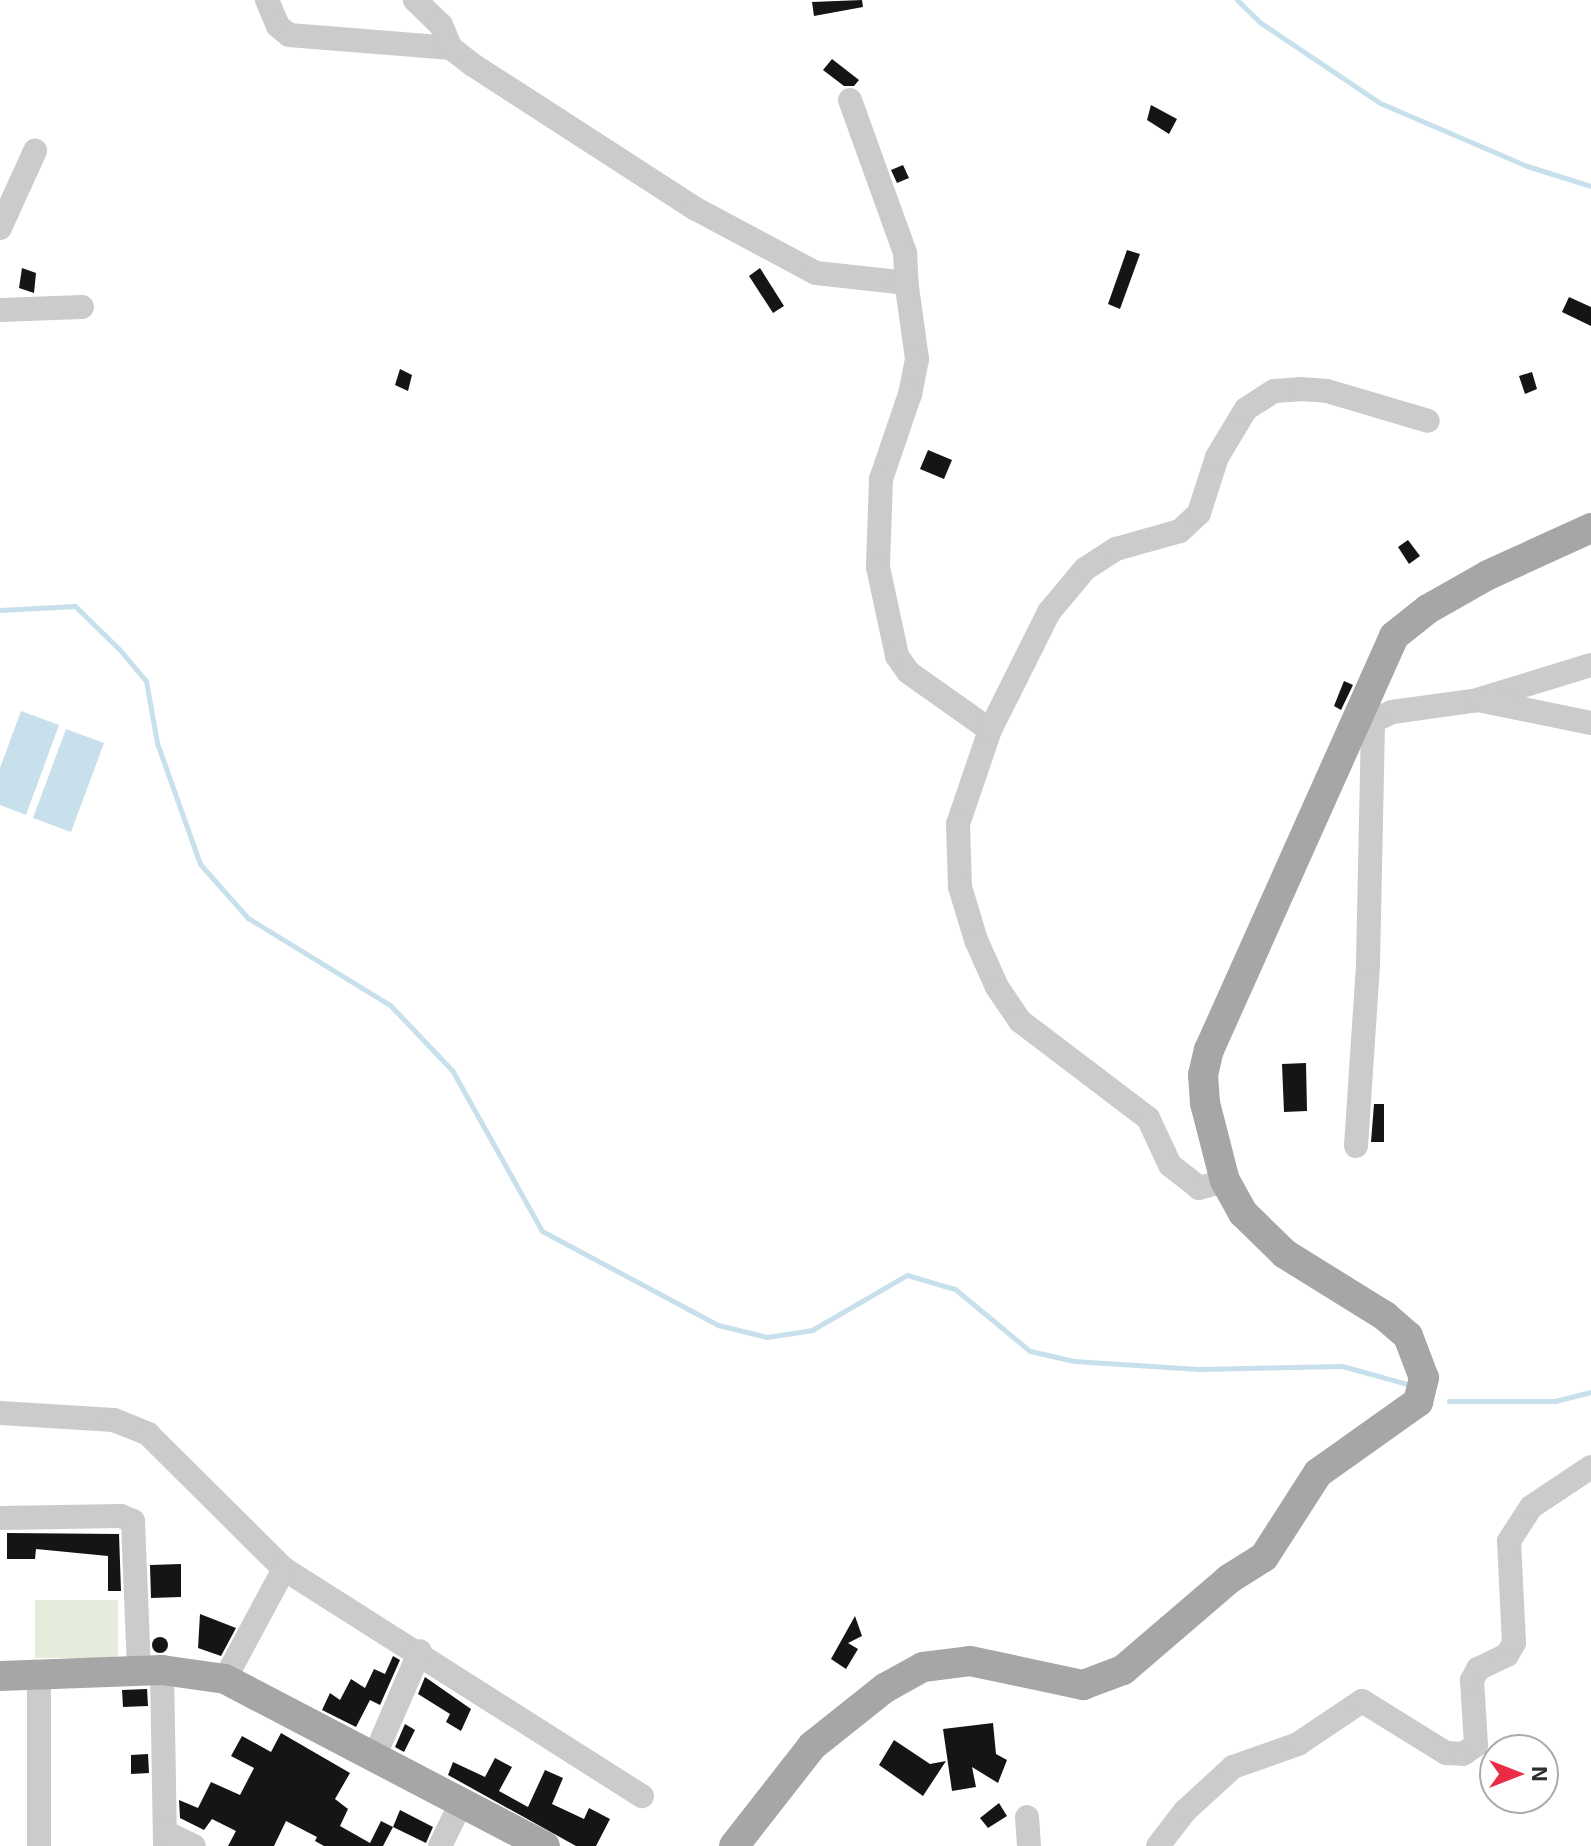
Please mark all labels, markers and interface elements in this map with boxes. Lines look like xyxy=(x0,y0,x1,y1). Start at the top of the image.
north arrow xyxy=(1479,1734,1559,1814)
text: N xyxy=(1528,1766,1554,1782)

